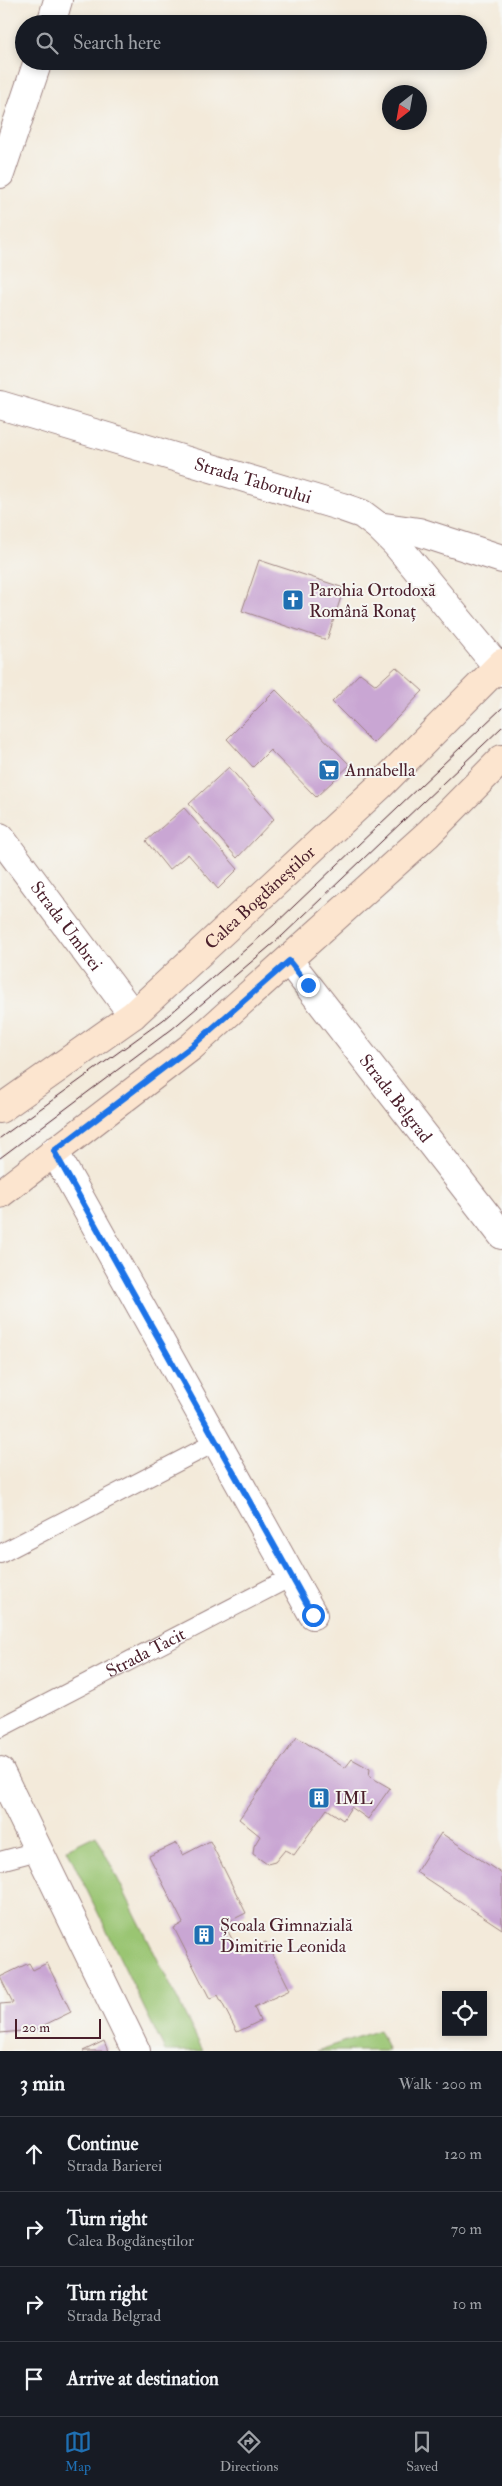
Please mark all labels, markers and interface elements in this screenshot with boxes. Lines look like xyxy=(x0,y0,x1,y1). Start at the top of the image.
search box xyxy=(15,15,487,70)
icon: search xyxy=(33,29,61,57)
text: Search here xyxy=(73,31,161,55)
north arrow xyxy=(382,85,427,130)
street label: Strada Taborului xyxy=(192,452,314,509)
place label: Parohia Ortodoxă Română Ronaț xyxy=(309,579,436,623)
church icon: Parohia Ortodoxă Română Ronaț xyxy=(281,588,305,612)
supermarket icon: Annabella xyxy=(317,758,341,782)
place label: Annabella xyxy=(344,759,416,782)
street label: Calea Bogdăneștilor xyxy=(200,840,320,954)
street label: Strada Umbrei xyxy=(25,876,108,976)
route end xyxy=(297,974,320,997)
street label: Strada Belgrad xyxy=(354,1050,437,1147)
route start xyxy=(302,1604,325,1627)
street label: Strada Tacit xyxy=(102,1622,189,1683)
building icon: IML xyxy=(307,1786,331,1810)
place label: IML xyxy=(335,1787,373,1810)
place label: Școala Gimnazială Dimitrie Leonida xyxy=(220,1914,353,1958)
building icon: Școala Gimnazială Dimitrie Leonida xyxy=(192,1923,216,1947)
map controls xyxy=(442,1991,487,2036)
button: locate xyxy=(442,1991,487,2036)
scale bar xyxy=(15,2016,101,2039)
text: 20 m xyxy=(22,2019,50,2036)
text: 3 min xyxy=(20,2070,65,2097)
text: Walk · 200 m xyxy=(399,2074,482,2094)
text: Continue xyxy=(67,2132,138,2156)
icon: ahead xyxy=(20,2140,48,2168)
text: 120 m xyxy=(444,2144,482,2164)
text: Strada Barierei xyxy=(67,2156,162,2176)
text: Turn right xyxy=(67,2207,147,2231)
icon: right xyxy=(20,2215,48,2243)
text: 70 m xyxy=(451,2219,482,2239)
text: Calea Bogdăneștilor xyxy=(67,2231,194,2251)
text: Turn right xyxy=(67,2282,147,2306)
icon: right xyxy=(20,2290,48,2318)
text: 10 m xyxy=(452,2294,482,2314)
text: Strada Belgrad xyxy=(67,2306,161,2326)
icon: arrive xyxy=(20,2365,48,2393)
text: Arrive at destination xyxy=(67,2367,219,2391)
tab: Map xyxy=(64,2428,92,2475)
tab: Directions xyxy=(220,2428,278,2475)
tab: Saved xyxy=(406,2428,438,2475)

